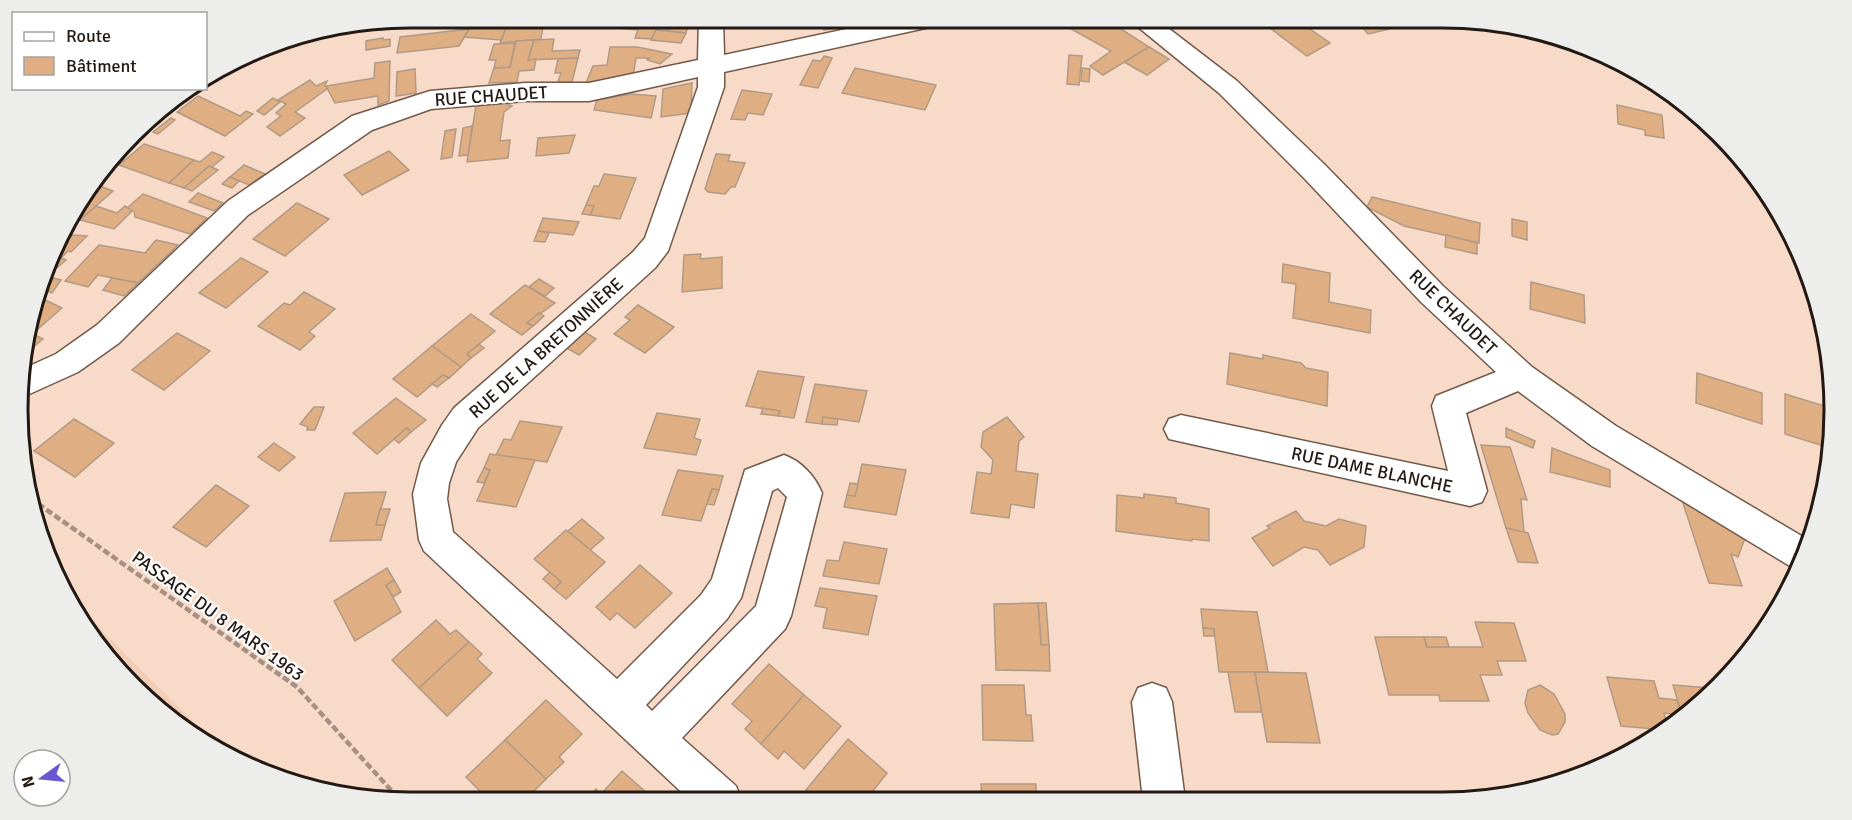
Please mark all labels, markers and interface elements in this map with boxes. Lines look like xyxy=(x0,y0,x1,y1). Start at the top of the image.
legend xyxy=(12,12,207,90)
text: Route xyxy=(66,25,111,47)
text: Bâtiment xyxy=(66,55,137,77)
street label: RUE CHAUDET xyxy=(434,81,548,111)
street label: RUE CHAUDET xyxy=(1405,265,1501,359)
street label: RUE DE LA BRETONNIÈRE xyxy=(464,273,628,423)
street label: RUE DAME BLANCHE xyxy=(1289,442,1455,498)
street label: PASSAGE DU 8 MARS 1963 xyxy=(128,546,308,686)
north arrow xyxy=(12,748,72,808)
text: N xyxy=(17,774,40,790)

